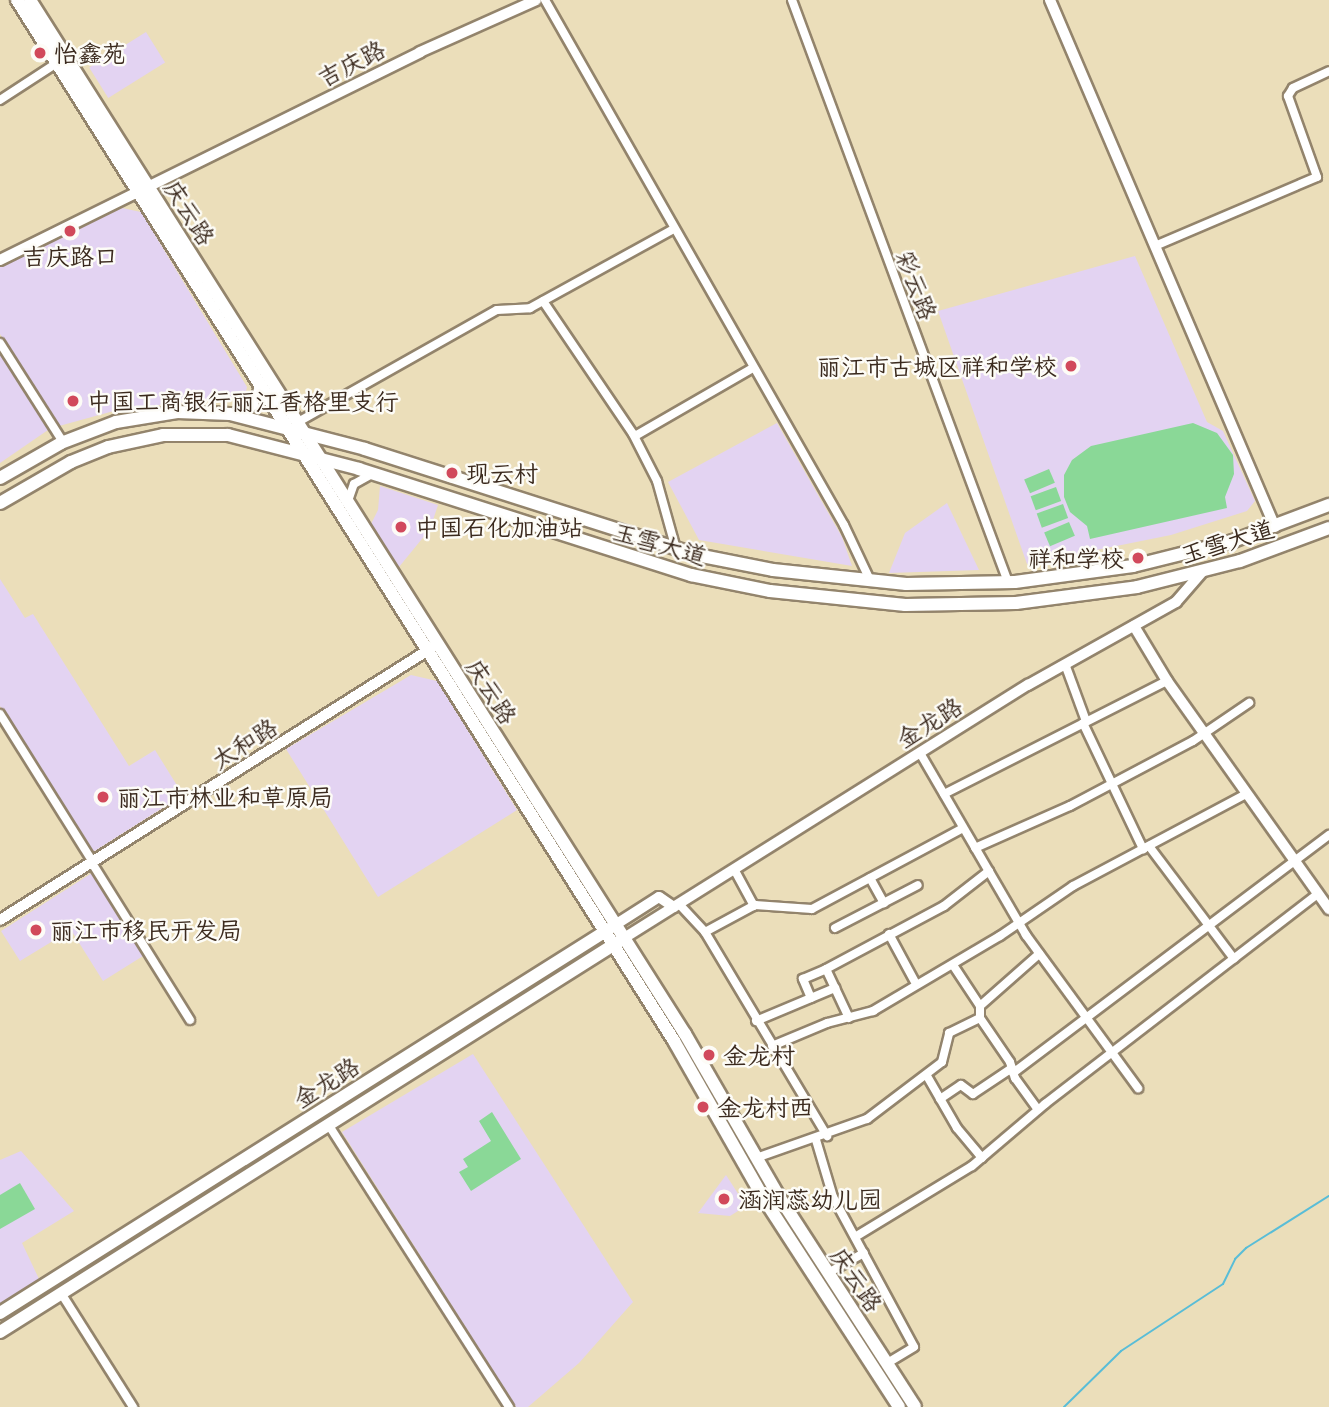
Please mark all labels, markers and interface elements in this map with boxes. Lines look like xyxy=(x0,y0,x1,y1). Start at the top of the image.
street label: 吉庆路 xyxy=(312,34,390,92)
place label: 怡鑫苑 xyxy=(54,39,126,67)
marker: 怡鑫苑 xyxy=(32,45,48,61)
street label: 庆云路 xyxy=(159,174,221,250)
marker: 吉庆路口 xyxy=(62,223,78,239)
place label: 吉庆路口 xyxy=(22,242,118,270)
street label: 彩云路 xyxy=(891,246,943,324)
place label: 丽江市古城区祥和学校 xyxy=(817,352,1057,380)
marker: 丽江市古城区祥和学校 xyxy=(1063,358,1079,374)
place label: 中国工商银行丽江香格里支行 xyxy=(87,387,399,415)
marker: 中国工商银行丽江香格里支行 xyxy=(65,393,81,409)
place label: 现云村 xyxy=(466,459,538,487)
marker: 现云村 xyxy=(444,465,460,481)
place label: 中国石化加油站 xyxy=(415,513,583,541)
street label: 玉雪大道 xyxy=(1177,513,1277,569)
street label: 玉雪大道 xyxy=(610,516,710,570)
marker: 中国石化加油站 xyxy=(393,519,409,535)
place label: 祥和学校 xyxy=(1028,544,1124,572)
marker: 祥和学校 xyxy=(1130,550,1146,566)
street label: 庆云路 xyxy=(461,653,523,729)
street label: 金龙路 xyxy=(891,691,967,753)
street label: 太和路 xyxy=(206,712,282,774)
place label: 丽江市林业和草原局 xyxy=(117,783,333,811)
marker: 丽江市林业和草原局 xyxy=(95,789,111,805)
place label: 丽江市移民开发局 xyxy=(50,916,242,944)
marker: 丽江市移民开发局 xyxy=(28,922,44,938)
place label: 金龙村 xyxy=(723,1041,795,1069)
marker: 金龙村 xyxy=(701,1047,717,1063)
street label: 金龙路 xyxy=(288,1051,364,1113)
place label: 金龙村西 xyxy=(717,1093,813,1121)
marker: 金龙村西 xyxy=(695,1099,711,1115)
place label: 涵润蕊幼儿园 xyxy=(738,1185,882,1213)
marker: 涵润蕊幼儿园 xyxy=(716,1191,732,1207)
street label: 庆云路 xyxy=(825,1241,889,1317)

